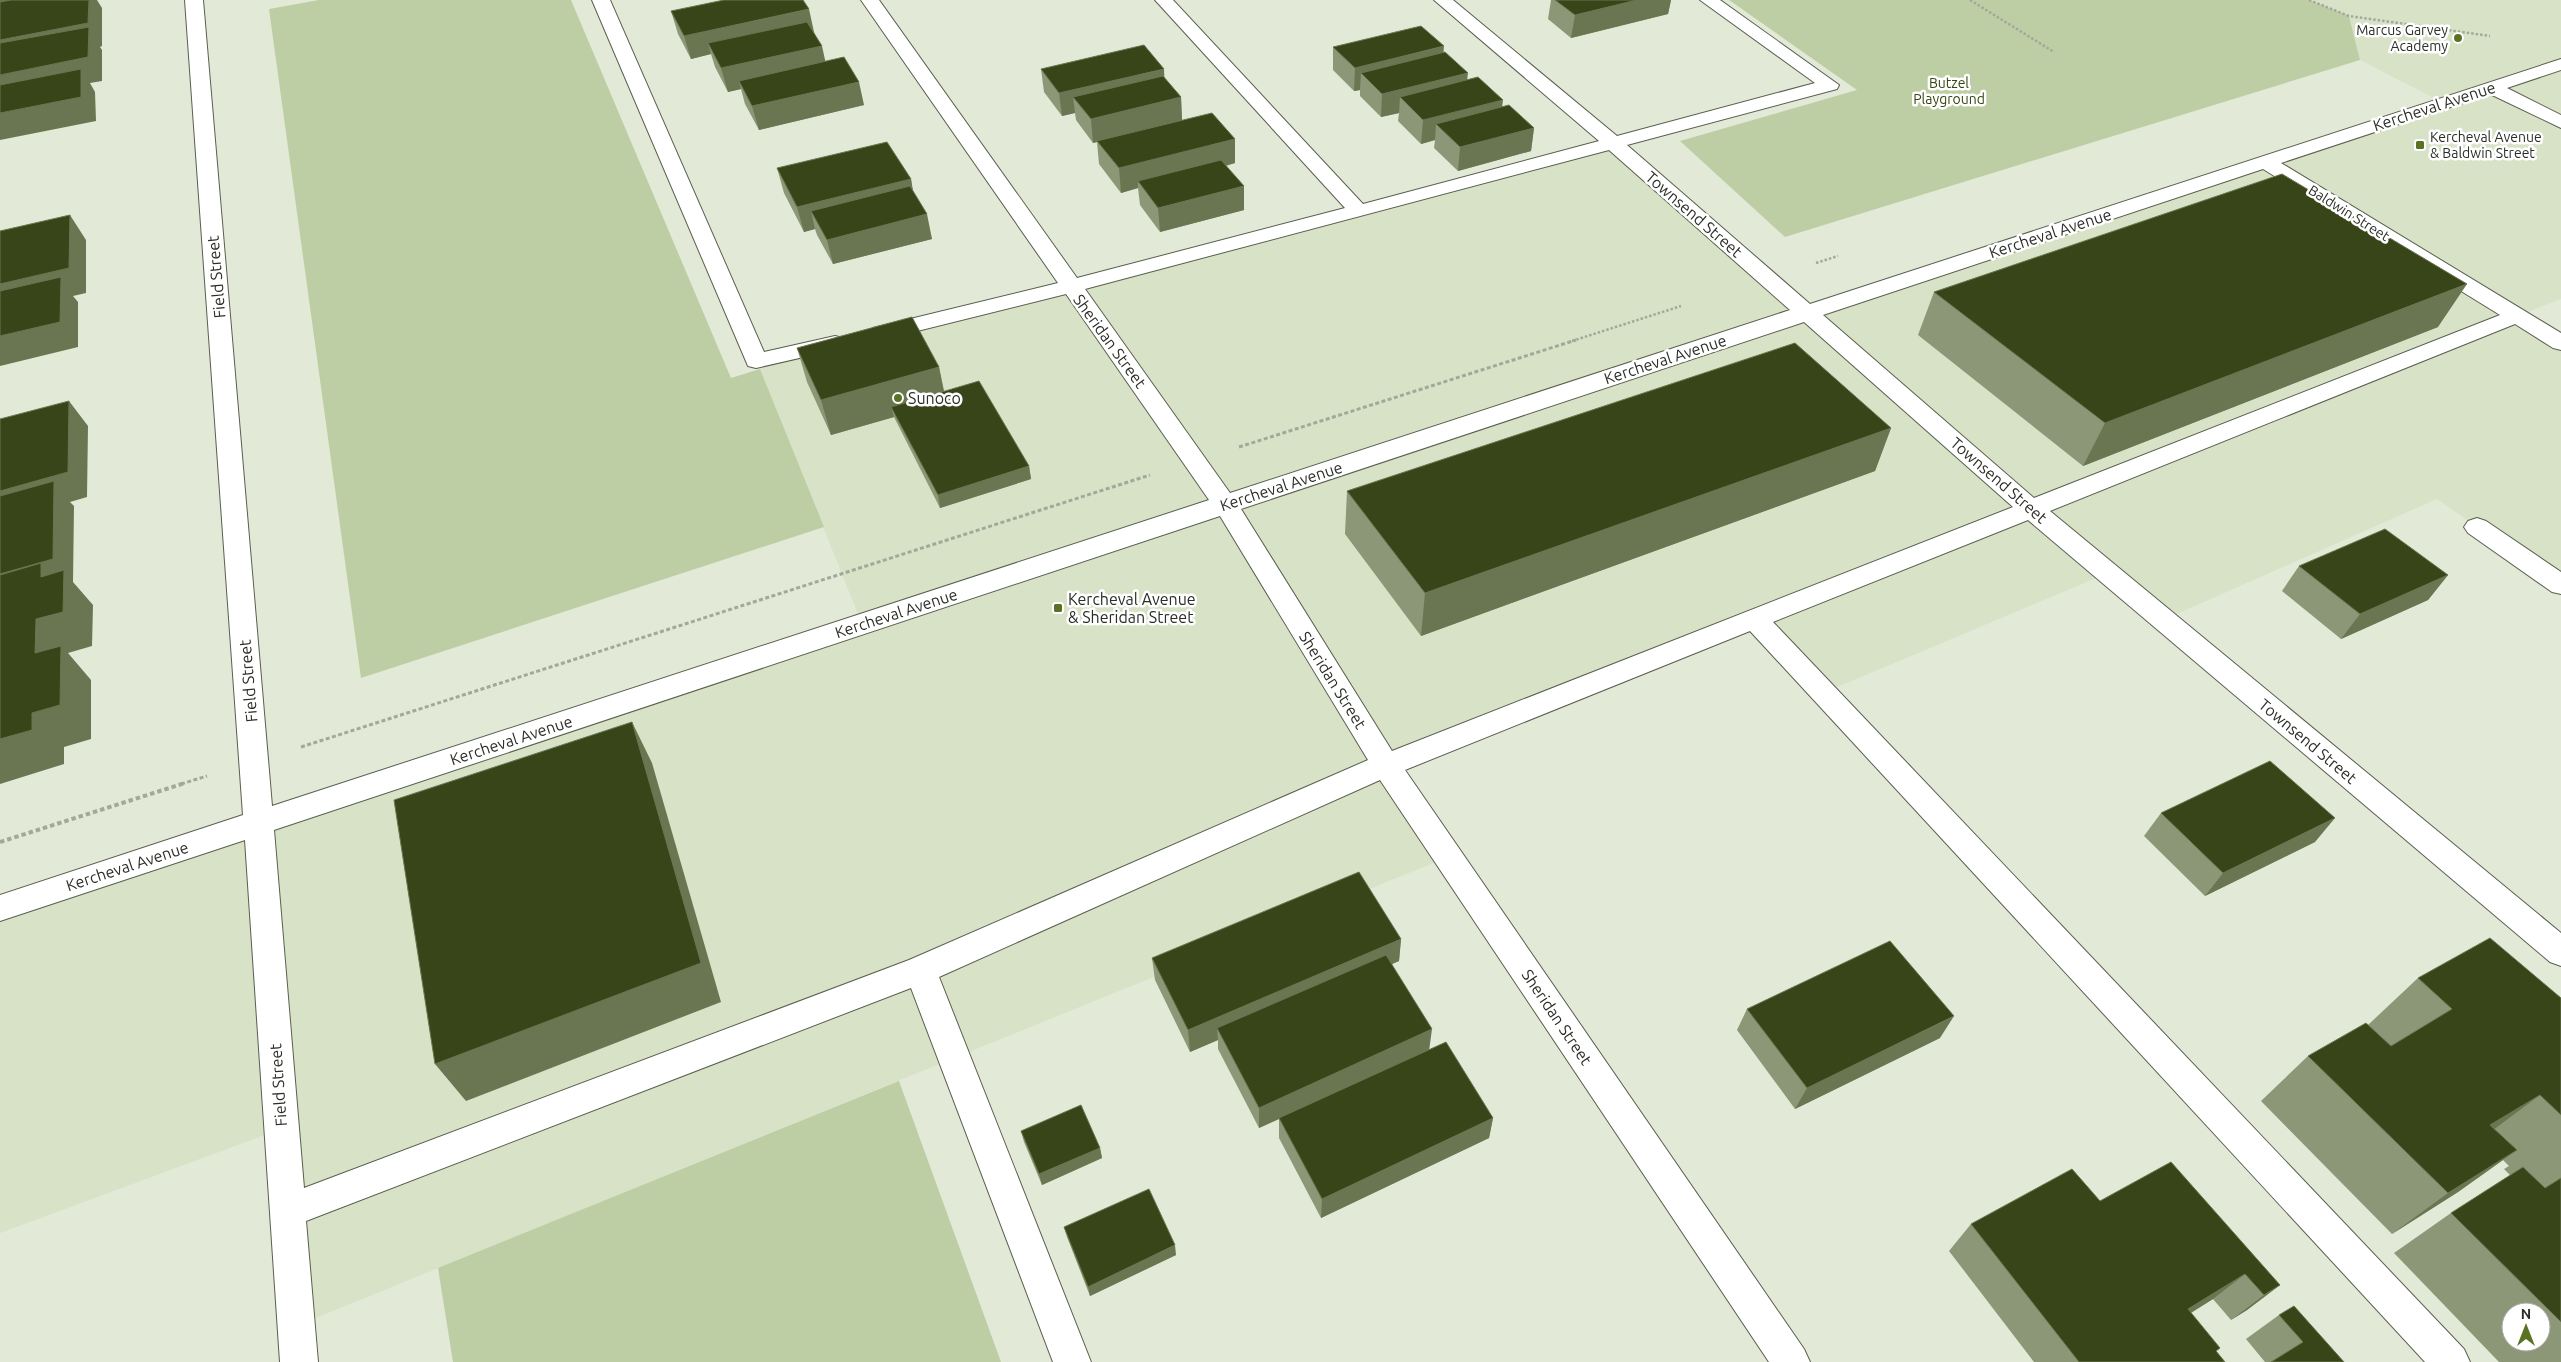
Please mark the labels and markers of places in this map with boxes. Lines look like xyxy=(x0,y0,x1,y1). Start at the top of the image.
place label: Marcus Garvey Academy xyxy=(2356,22,2448,54)
marker: Marcus Garvey Academy xyxy=(2452,32,2464,44)
place label: Kercheval Avenue & Baldwin Street xyxy=(2430,129,2542,161)
marker: Kercheval Avenue & Baldwin Street xyxy=(2414,139,2426,151)
place label: Sunoco xyxy=(908,389,961,407)
marker: Sunoco xyxy=(892,392,904,404)
place label: Kercheval Avenue & Sheridan Street xyxy=(1068,590,1196,626)
marker: Kercheval Avenue & Sheridan Street xyxy=(1052,602,1064,614)

